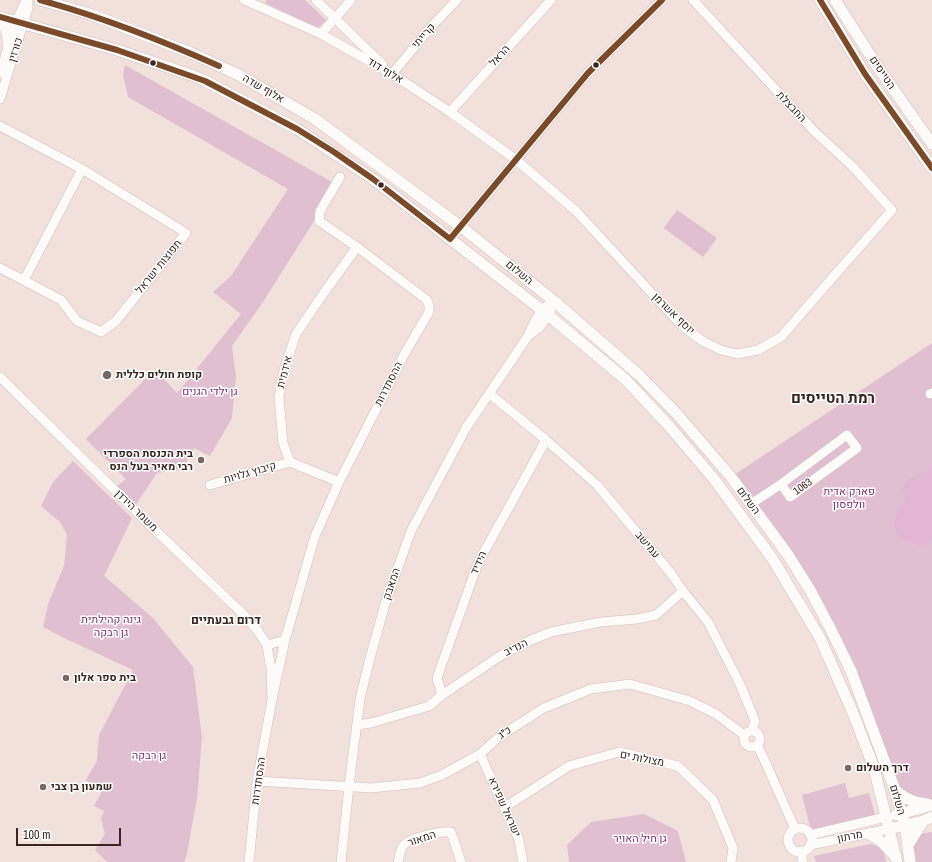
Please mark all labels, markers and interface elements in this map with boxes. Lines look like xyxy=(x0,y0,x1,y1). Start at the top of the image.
street label: קרייתי xyxy=(409,21,439,51)
street label: כורזין xyxy=(6,36,26,64)
street label: הראל xyxy=(487,42,513,70)
street label: הטייסים xyxy=(866,54,898,92)
street label: אלוף דוד xyxy=(365,55,405,87)
unlabelled marker xyxy=(148,58,158,68)
unlabelled marker xyxy=(591,60,601,70)
street label: אלוף שדה xyxy=(240,72,286,106)
street label: החבצלת xyxy=(773,89,809,125)
unlabelled marker xyxy=(376,180,386,190)
street label: תפוצות ישראל xyxy=(133,237,185,297)
street label: השלום xyxy=(503,258,535,288)
street label: יוסף אשרמן xyxy=(649,291,697,337)
street label: אידמית xyxy=(274,354,296,390)
street label: ההסתדרות xyxy=(372,360,406,408)
place label: קופת חולים כללית xyxy=(116,368,202,382)
marker: קופת חולים כללית xyxy=(101,369,113,381)
park label: גן ילדי הגנים xyxy=(182,385,238,399)
district label: רמת הטייסים xyxy=(791,390,875,408)
place label: בית הכנסת הספרדי רבי מאיר בעל הנס xyxy=(103,447,193,473)
marker: בית הכנסת הספרדי רבי מאיר בעל הנס xyxy=(196,455,206,465)
street label: קיבוץ גלויות xyxy=(222,459,278,487)
street label: 1063 xyxy=(791,476,815,498)
street label: השלום xyxy=(734,485,762,517)
park label: פארק אדית וולפסון xyxy=(823,485,875,511)
street label: משמר הירדן xyxy=(112,487,160,535)
street label: עמישב xyxy=(632,529,662,561)
street label: הידיד xyxy=(468,549,490,577)
street label: המאבק xyxy=(380,566,404,602)
park label: גינה קהילתית גן רבקה xyxy=(81,613,141,639)
district label: דרום גבעתיים xyxy=(191,614,261,628)
street label: הנדיב xyxy=(502,636,530,660)
place label: בית ספר אלון xyxy=(74,671,136,685)
marker: בית ספר אלון xyxy=(61,673,71,683)
street label: כ"ג xyxy=(496,724,514,742)
street label: מצולות ים xyxy=(619,748,665,770)
park label: גן רבקה xyxy=(132,749,166,763)
street label: ההסתדרות xyxy=(249,756,269,806)
place label: דרך השלום xyxy=(856,761,909,775)
marker: דרך השלום xyxy=(843,763,853,773)
street label: ישראל שפירא xyxy=(485,775,523,839)
place label: שמעון בן צבי xyxy=(51,780,112,794)
marker: שמעון בן צבי xyxy=(38,782,48,792)
street label: השלום xyxy=(886,783,908,817)
scale bar xyxy=(18,820,123,846)
text: 100 m xyxy=(23,827,50,843)
street label: המאור xyxy=(406,828,438,850)
street label: מרתון xyxy=(836,828,864,846)
park label: גן חיל האויר xyxy=(613,832,667,846)

